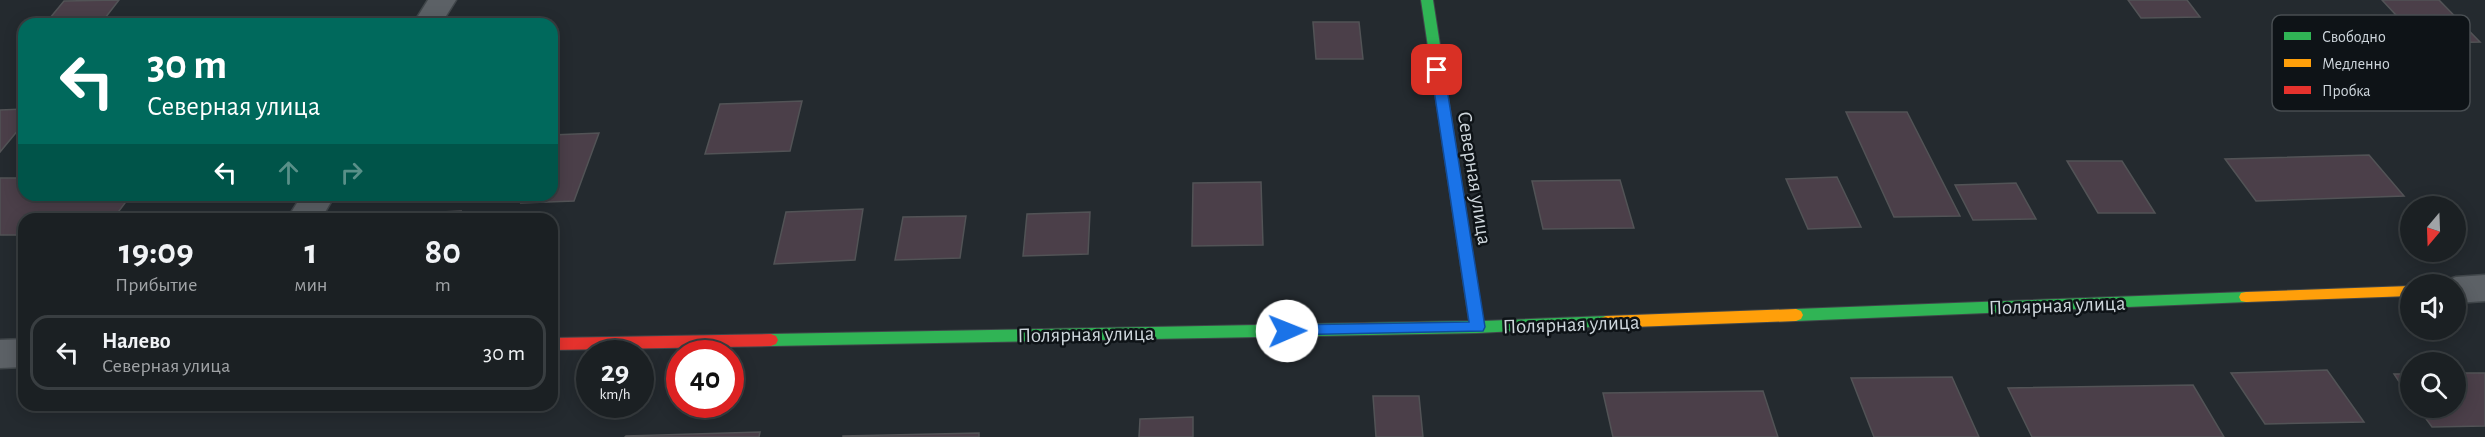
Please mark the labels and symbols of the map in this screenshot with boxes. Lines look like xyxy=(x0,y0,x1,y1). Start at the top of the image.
legend xyxy=(2272,15,2470,111)
text: Свободно xyxy=(2322,29,2386,45)
pin xyxy=(1411,44,1462,95)
text: Медленно xyxy=(2322,56,2390,72)
text: Пробка xyxy=(2322,83,2371,99)
street label: Северная улица xyxy=(1454,110,1495,247)
north arrow xyxy=(2400,196,2466,262)
street label: Полярная улица xyxy=(1988,293,2126,318)
position arrow xyxy=(1255,299,1319,363)
street label: Полярная улица xyxy=(1502,312,1640,337)
street label: Полярная улица xyxy=(1017,323,1155,346)
speed limit sign: 40 xyxy=(666,340,744,418)

